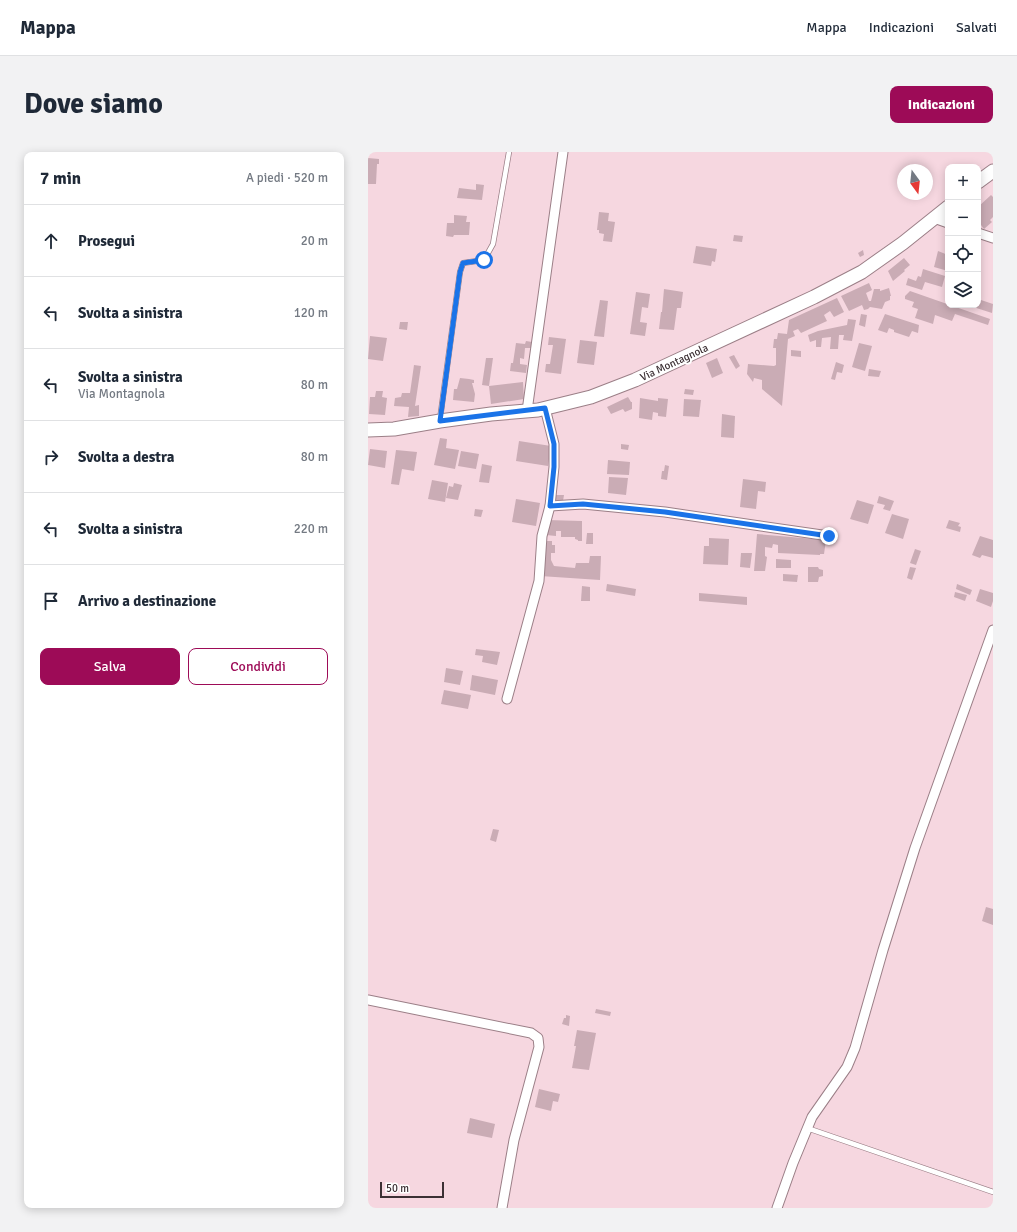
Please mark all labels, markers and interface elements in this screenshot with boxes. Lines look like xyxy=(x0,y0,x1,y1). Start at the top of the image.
text: Mappa xyxy=(20,16,76,40)
text: Mappa xyxy=(806,19,847,36)
text: Indicazioni xyxy=(869,19,934,36)
text: Salvati xyxy=(956,19,997,36)
button: Indicazioni xyxy=(890,86,993,123)
text: Dove siamo xyxy=(24,87,163,121)
north arrow xyxy=(897,164,933,200)
map controls xyxy=(945,164,981,308)
button: + xyxy=(945,164,981,200)
text: 7 min xyxy=(40,168,81,189)
text: A piedi · 520 m xyxy=(246,170,328,186)
button: − xyxy=(945,200,981,236)
icon: ahead xyxy=(40,230,62,252)
text: Prosegui xyxy=(78,232,135,250)
text: 20 m xyxy=(301,233,328,249)
button: locate xyxy=(945,236,981,272)
route start xyxy=(475,251,493,269)
button: layers xyxy=(945,272,981,308)
icon: left xyxy=(40,302,62,324)
text: Svolta a sinistra xyxy=(78,304,183,322)
text: 120 m xyxy=(294,305,328,321)
street label: Via Montagnola xyxy=(638,341,711,384)
text: Svolta a sinistra xyxy=(78,368,183,386)
icon: left xyxy=(40,374,62,396)
text: 80 m xyxy=(301,377,328,393)
text: Via Montagnola xyxy=(78,386,165,402)
icon: right xyxy=(40,446,62,468)
text: Svolta a destra xyxy=(78,448,174,466)
text: 80 m xyxy=(301,449,328,465)
icon: left xyxy=(40,518,62,540)
text: Svolta a sinistra xyxy=(78,520,183,538)
text: 220 m xyxy=(294,521,328,537)
route end xyxy=(820,527,838,545)
icon: arrive xyxy=(40,590,62,612)
text: Arrivo a destinazione xyxy=(78,592,216,610)
button: Salva xyxy=(40,648,180,685)
button: Condividi xyxy=(188,648,328,685)
scale bar xyxy=(380,1180,444,1199)
text: 50 m xyxy=(386,1182,409,1195)

